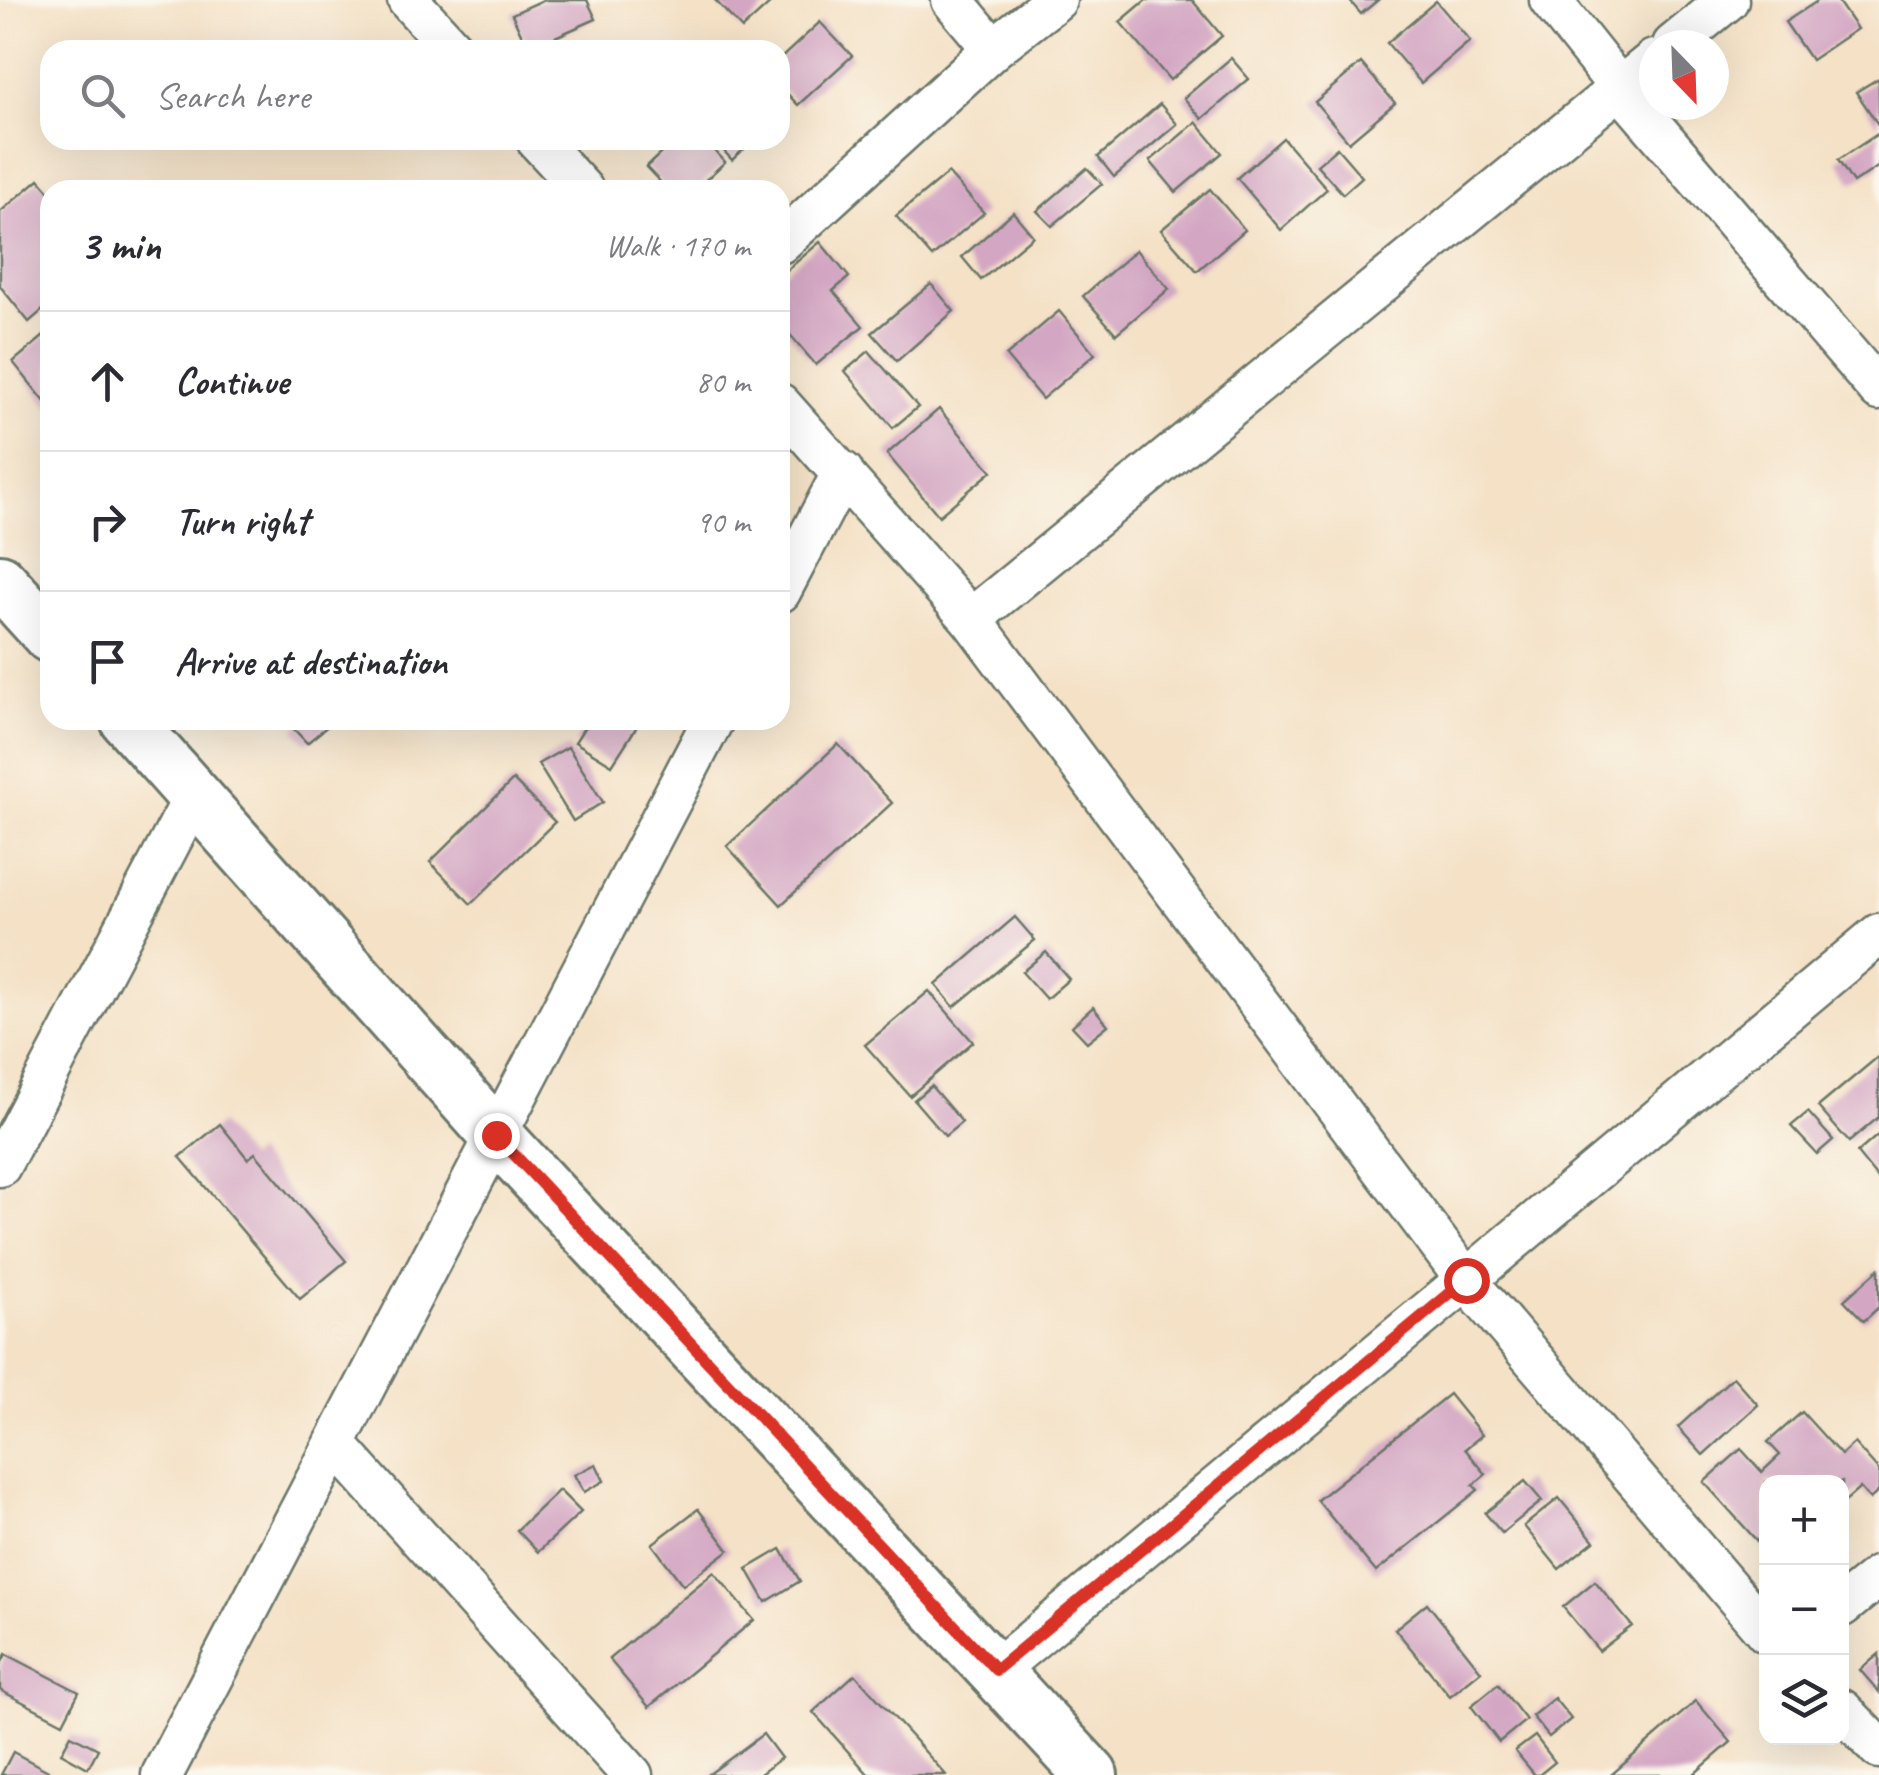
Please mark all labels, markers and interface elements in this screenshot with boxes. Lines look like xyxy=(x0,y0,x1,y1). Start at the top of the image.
north arrow xyxy=(1639,30,1729,120)
search box xyxy=(40,40,790,150)
icon: search xyxy=(75,68,130,123)
text: Search here xyxy=(155,72,310,119)
text: 3 min xyxy=(80,219,160,272)
text: Walk · 170 m xyxy=(606,225,750,266)
icon: ahead xyxy=(80,354,135,409)
text: Continue xyxy=(175,358,289,405)
text: 80 m xyxy=(696,361,750,402)
icon: right xyxy=(80,494,135,549)
text: Turn right xyxy=(175,498,309,545)
text: 90 m xyxy=(696,501,750,542)
icon: arrive xyxy=(80,634,135,689)
text: Arrive at destination xyxy=(175,638,447,685)
route end xyxy=(474,1113,520,1159)
route start xyxy=(1444,1258,1490,1304)
map controls xyxy=(1759,1475,1849,1745)
button: + xyxy=(1759,1475,1849,1565)
button: − xyxy=(1759,1565,1849,1655)
button: layers xyxy=(1759,1655,1849,1745)

